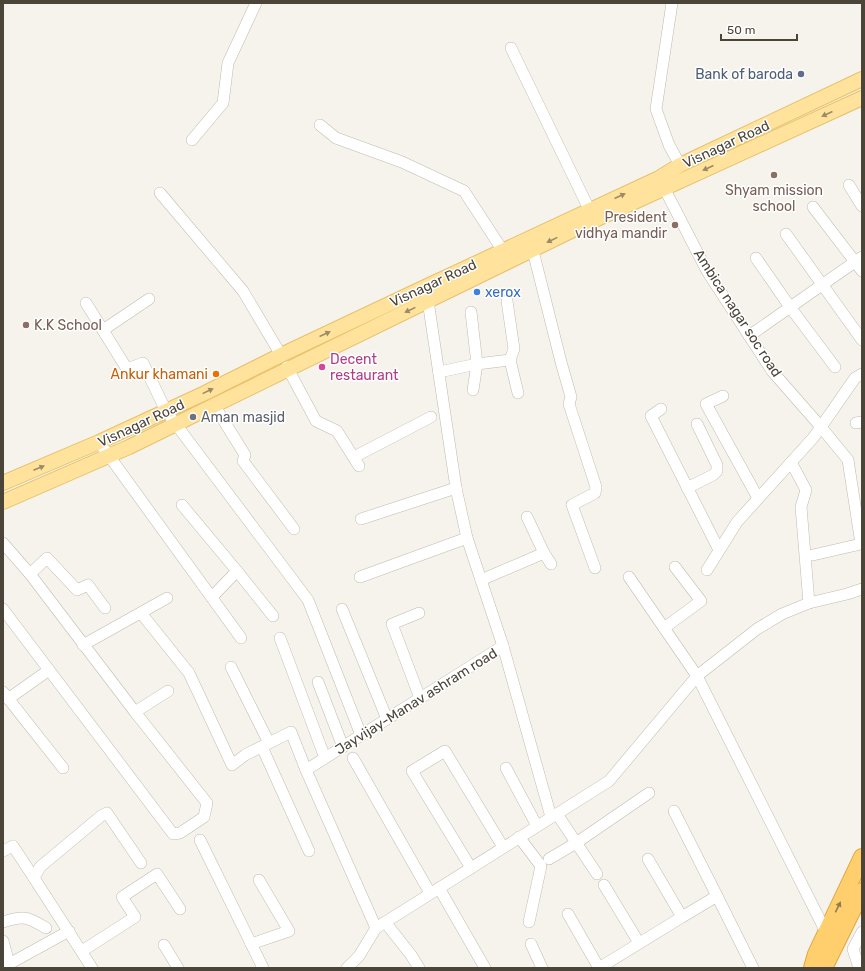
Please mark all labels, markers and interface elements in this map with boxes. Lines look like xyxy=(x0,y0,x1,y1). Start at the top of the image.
scale bar xyxy=(721,16,797,42)
text: 50 m xyxy=(727,23,755,37)
place label: Bank of baroda xyxy=(695,66,793,83)
marker: Bank of baroda xyxy=(796,69,806,79)
one-way arrow xyxy=(821,111,832,117)
street label: Visnagar Road xyxy=(680,117,772,172)
one-way arrow xyxy=(703,165,714,171)
marker: Shyam mission school xyxy=(769,170,779,180)
place label: Shyam mission school xyxy=(725,182,823,215)
one-way arrow xyxy=(615,193,626,199)
place label: President vidhya mandir xyxy=(575,209,668,242)
marker: President vidhya mandir xyxy=(670,220,680,230)
one-way arrow xyxy=(546,237,558,243)
street label: Ambica nagar soc road xyxy=(690,246,785,380)
street label: Visnagar Road xyxy=(387,256,479,311)
place label: xerox xyxy=(485,284,521,301)
marker: xerox xyxy=(472,287,482,297)
one-way arrow xyxy=(405,306,416,313)
place label: K.K School xyxy=(34,317,102,334)
marker: K.K School xyxy=(21,320,31,330)
one-way arrow xyxy=(319,331,331,337)
place label: Decent restaurant xyxy=(330,351,399,384)
marker: Decent restaurant xyxy=(317,362,327,372)
place label: Ankur khamani xyxy=(111,366,208,383)
marker: Ankur khamani xyxy=(211,369,221,379)
one-way arrow xyxy=(203,388,214,395)
street label: Visnagar Road xyxy=(95,396,187,451)
place label: Aman masjid xyxy=(201,409,285,426)
marker: Aman masjid xyxy=(188,412,198,422)
one-way arrow xyxy=(33,464,45,470)
street label: Jayvijay-Manav ashram road xyxy=(332,644,500,758)
one-way arrow xyxy=(835,901,841,912)

